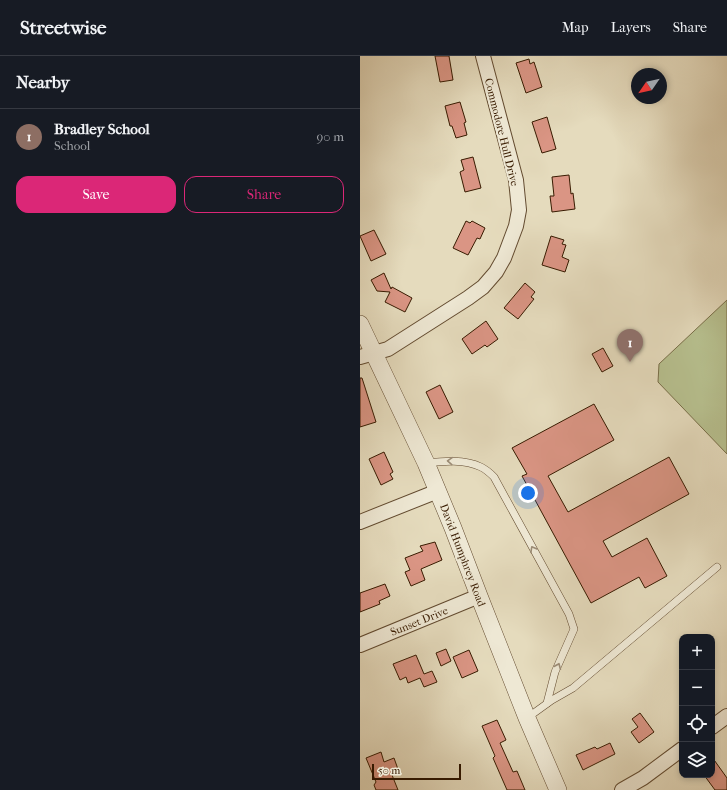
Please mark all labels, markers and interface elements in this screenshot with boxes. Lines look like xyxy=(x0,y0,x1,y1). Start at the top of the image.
text: Streetwise xyxy=(20,17,106,39)
text: Map xyxy=(562,19,589,36)
text: Layers xyxy=(611,19,651,36)
text: Share xyxy=(673,19,707,36)
north arrow xyxy=(631,68,667,104)
text: Nearby xyxy=(16,72,70,92)
street label: Commodore Hull Drive xyxy=(482,77,521,188)
text: Bradley School xyxy=(54,120,150,138)
text: 1 xyxy=(27,129,31,144)
text: 90 m xyxy=(316,129,344,144)
text: School xyxy=(54,138,90,153)
button: Save xyxy=(16,176,176,213)
button: Share xyxy=(184,176,344,213)
pin: 1 xyxy=(617,329,643,362)
one-way arrow xyxy=(447,457,453,466)
your location xyxy=(518,483,538,503)
street label: David Humphrey Road xyxy=(437,502,488,609)
one-way arrow xyxy=(530,546,538,553)
street label: Sunset Drive xyxy=(389,604,450,639)
map controls xyxy=(679,634,715,778)
button: + xyxy=(679,634,715,670)
one-way arrow xyxy=(553,662,561,670)
button: − xyxy=(679,670,715,706)
button: locate xyxy=(679,706,715,742)
button: layers xyxy=(679,742,715,778)
scale bar xyxy=(372,762,461,781)
text: 50 m xyxy=(378,764,400,777)

